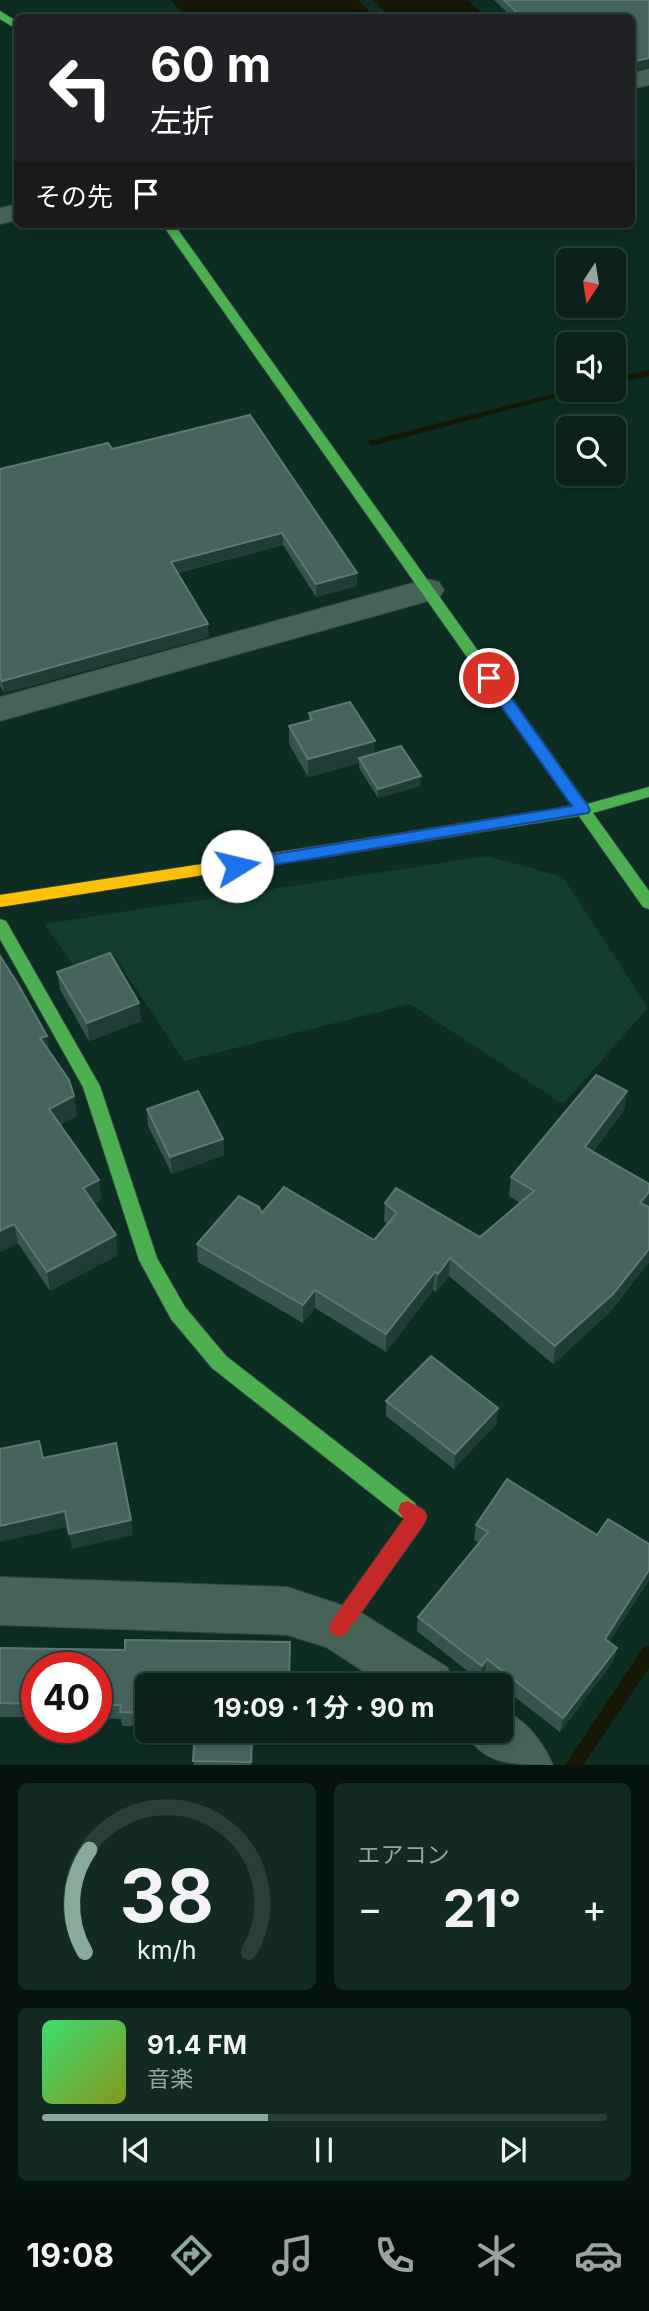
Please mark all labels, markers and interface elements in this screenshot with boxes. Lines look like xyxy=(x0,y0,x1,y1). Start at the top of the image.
text: 60 m xyxy=(150,35,271,94)
icon: left xyxy=(35,42,126,133)
text: 左折 xyxy=(150,101,214,140)
icon: arrive xyxy=(127,175,165,213)
text: その先 xyxy=(35,181,113,212)
north arrow xyxy=(556,248,626,318)
map controls xyxy=(556,248,626,486)
button: sound xyxy=(556,332,626,402)
button: search xyxy=(556,416,626,486)
pin xyxy=(459,648,519,708)
icon: arrive xyxy=(470,659,508,697)
position arrow xyxy=(200,829,274,903)
speed limit sign: 40 xyxy=(21,1652,112,1743)
text: 19:09 · 1 分 · 90 m xyxy=(214,1692,434,1723)
text: エアコン xyxy=(358,1841,450,1869)
text: 38 xyxy=(120,1852,214,1941)
text: 21° xyxy=(443,1877,522,1940)
text: − xyxy=(358,1885,383,1931)
text: + xyxy=(582,1885,607,1931)
text: km/h xyxy=(137,1935,196,1965)
text: 91.4 FM xyxy=(147,2029,247,2060)
text: 音楽 xyxy=(147,2065,193,2093)
icon: previous xyxy=(117,2131,155,2169)
icon: pause xyxy=(305,2131,343,2169)
icon: next xyxy=(494,2131,532,2169)
icon: directions xyxy=(167,2231,216,2280)
icon: music xyxy=(268,2231,317,2280)
icon: phone xyxy=(370,2231,419,2280)
icon: climate xyxy=(472,2231,521,2280)
icon: car xyxy=(574,2231,623,2280)
text: 19:08 xyxy=(26,2236,114,2275)

